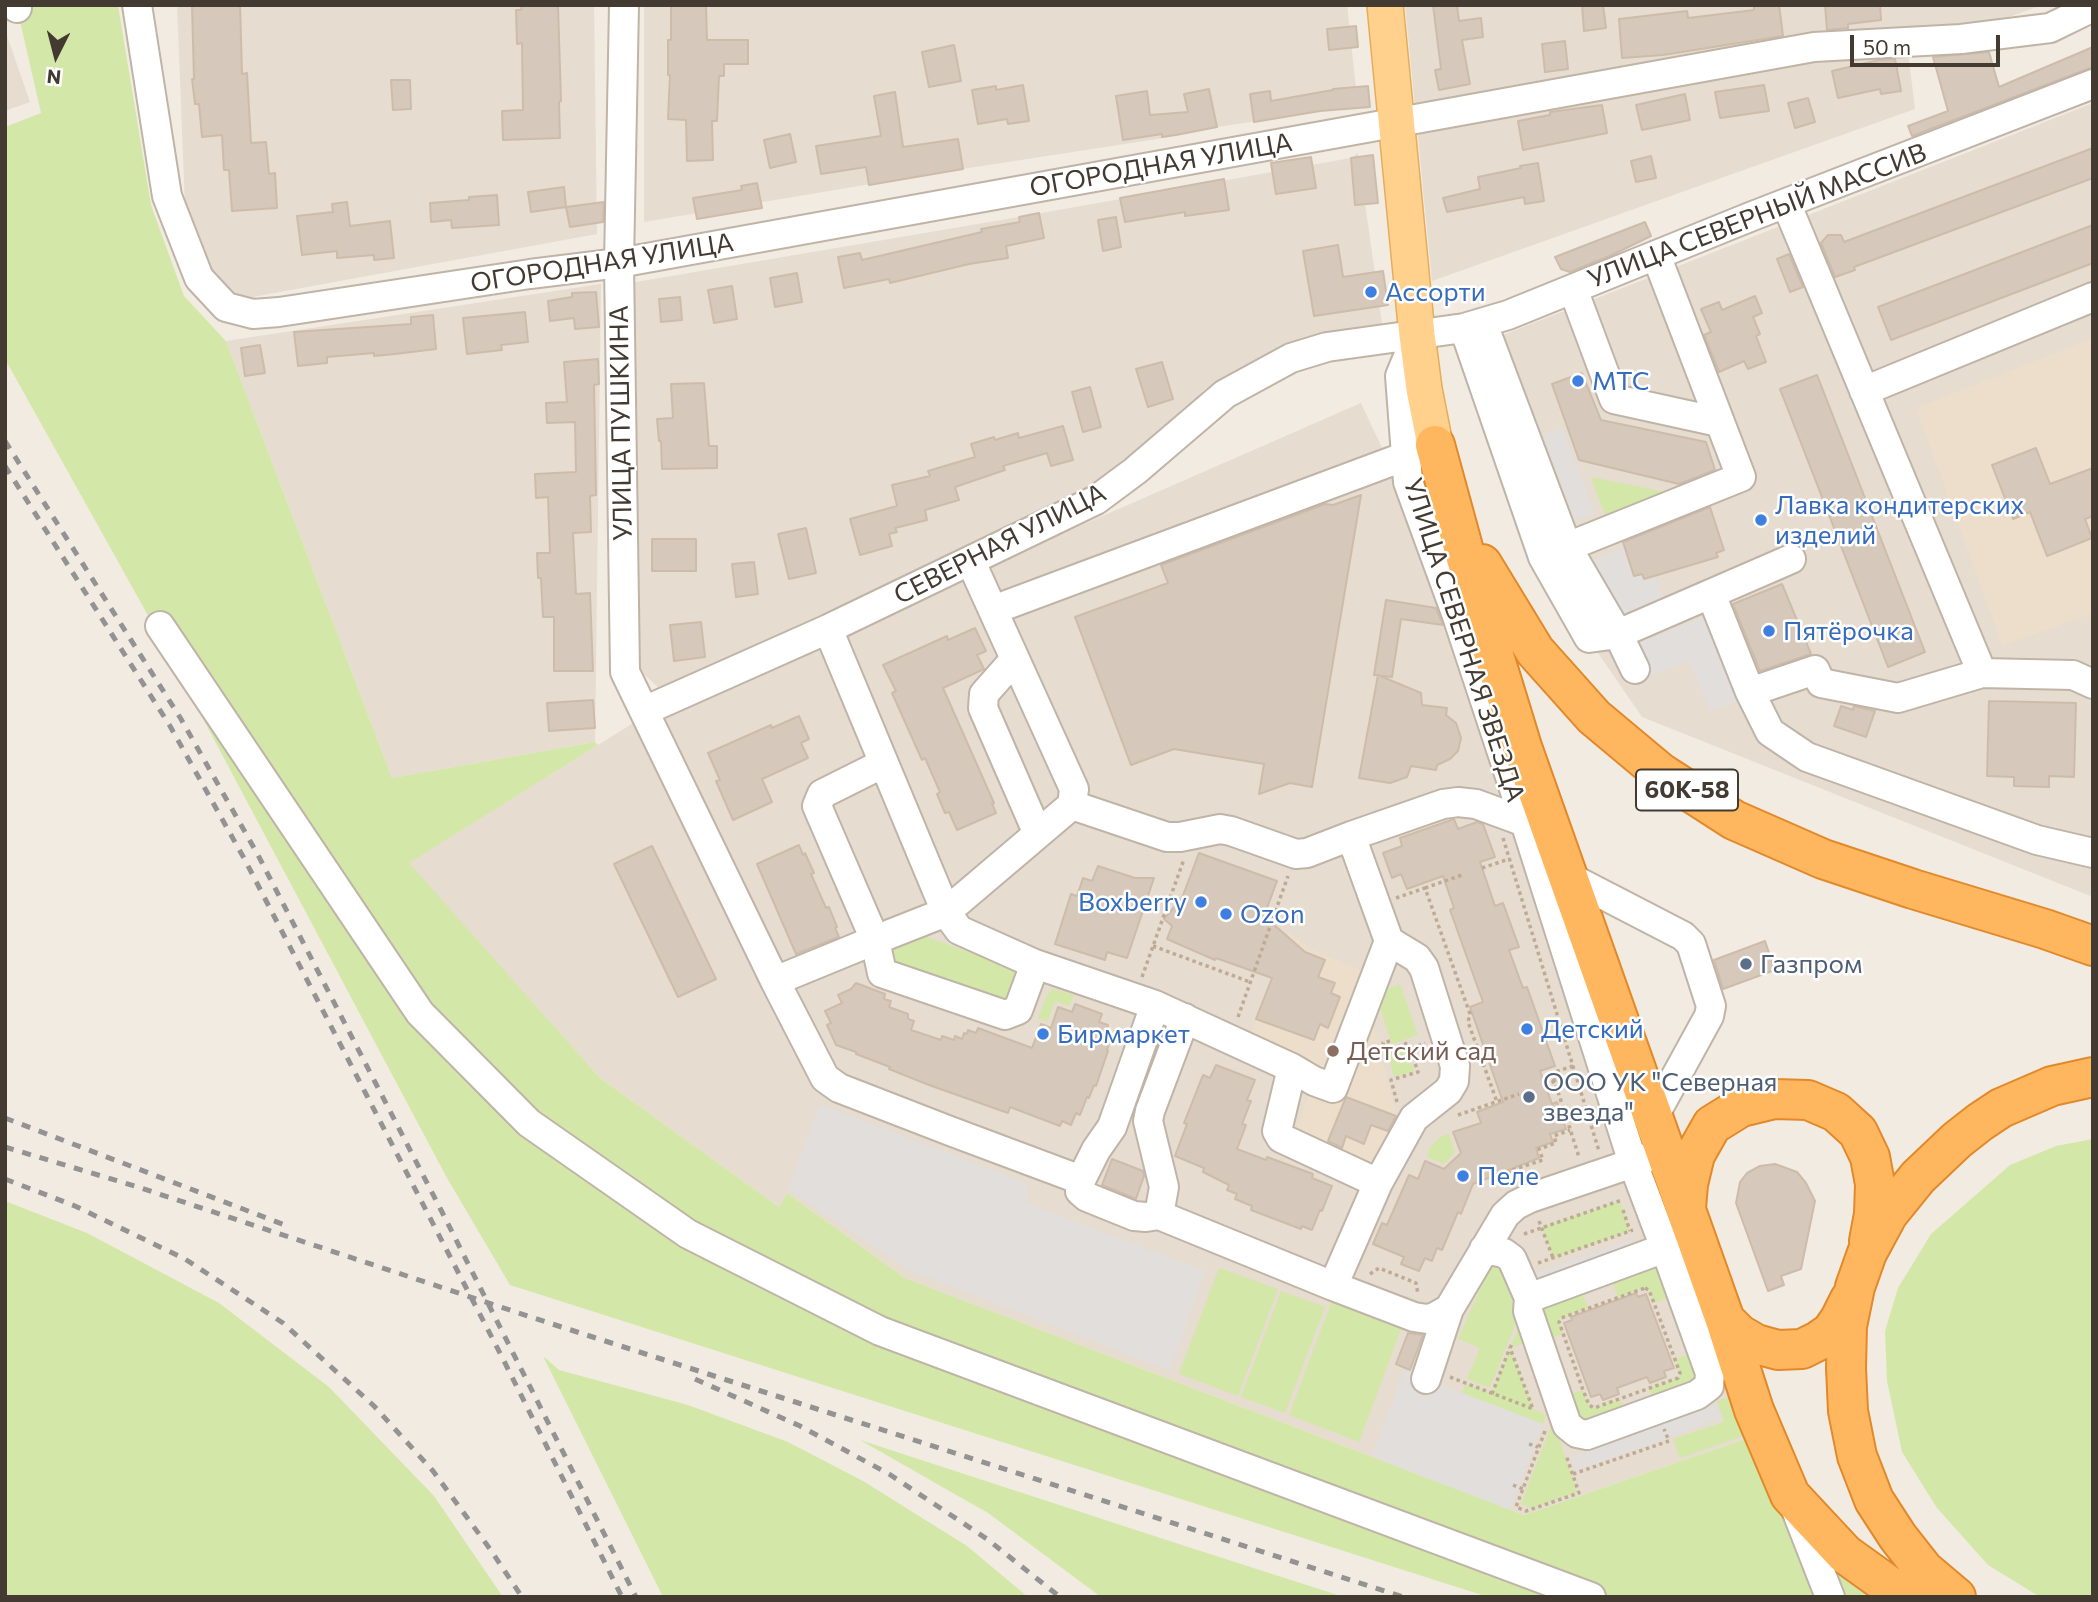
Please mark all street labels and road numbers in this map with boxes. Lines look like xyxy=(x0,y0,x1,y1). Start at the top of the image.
street label: ОГОРОДНАЯ УЛИЦА xyxy=(1027,127,1295,203)
street label: УЛИЦА СЕВЕРНЫЙ МАССИВ xyxy=(1583,137,1931,295)
street label: ОГОРОДНАЯ УЛИЦА xyxy=(468,227,736,299)
street label: УЛИЦА ПУШКИНА xyxy=(603,305,639,541)
street label: УЛИЦА СЕВЕРНАЯ ЗВЕЗДА xyxy=(1397,474,1531,806)
street label: СЕВЕРНАЯ УЛИЦА xyxy=(889,477,1111,611)
road number: 60К-58 xyxy=(1636,770,1738,810)

